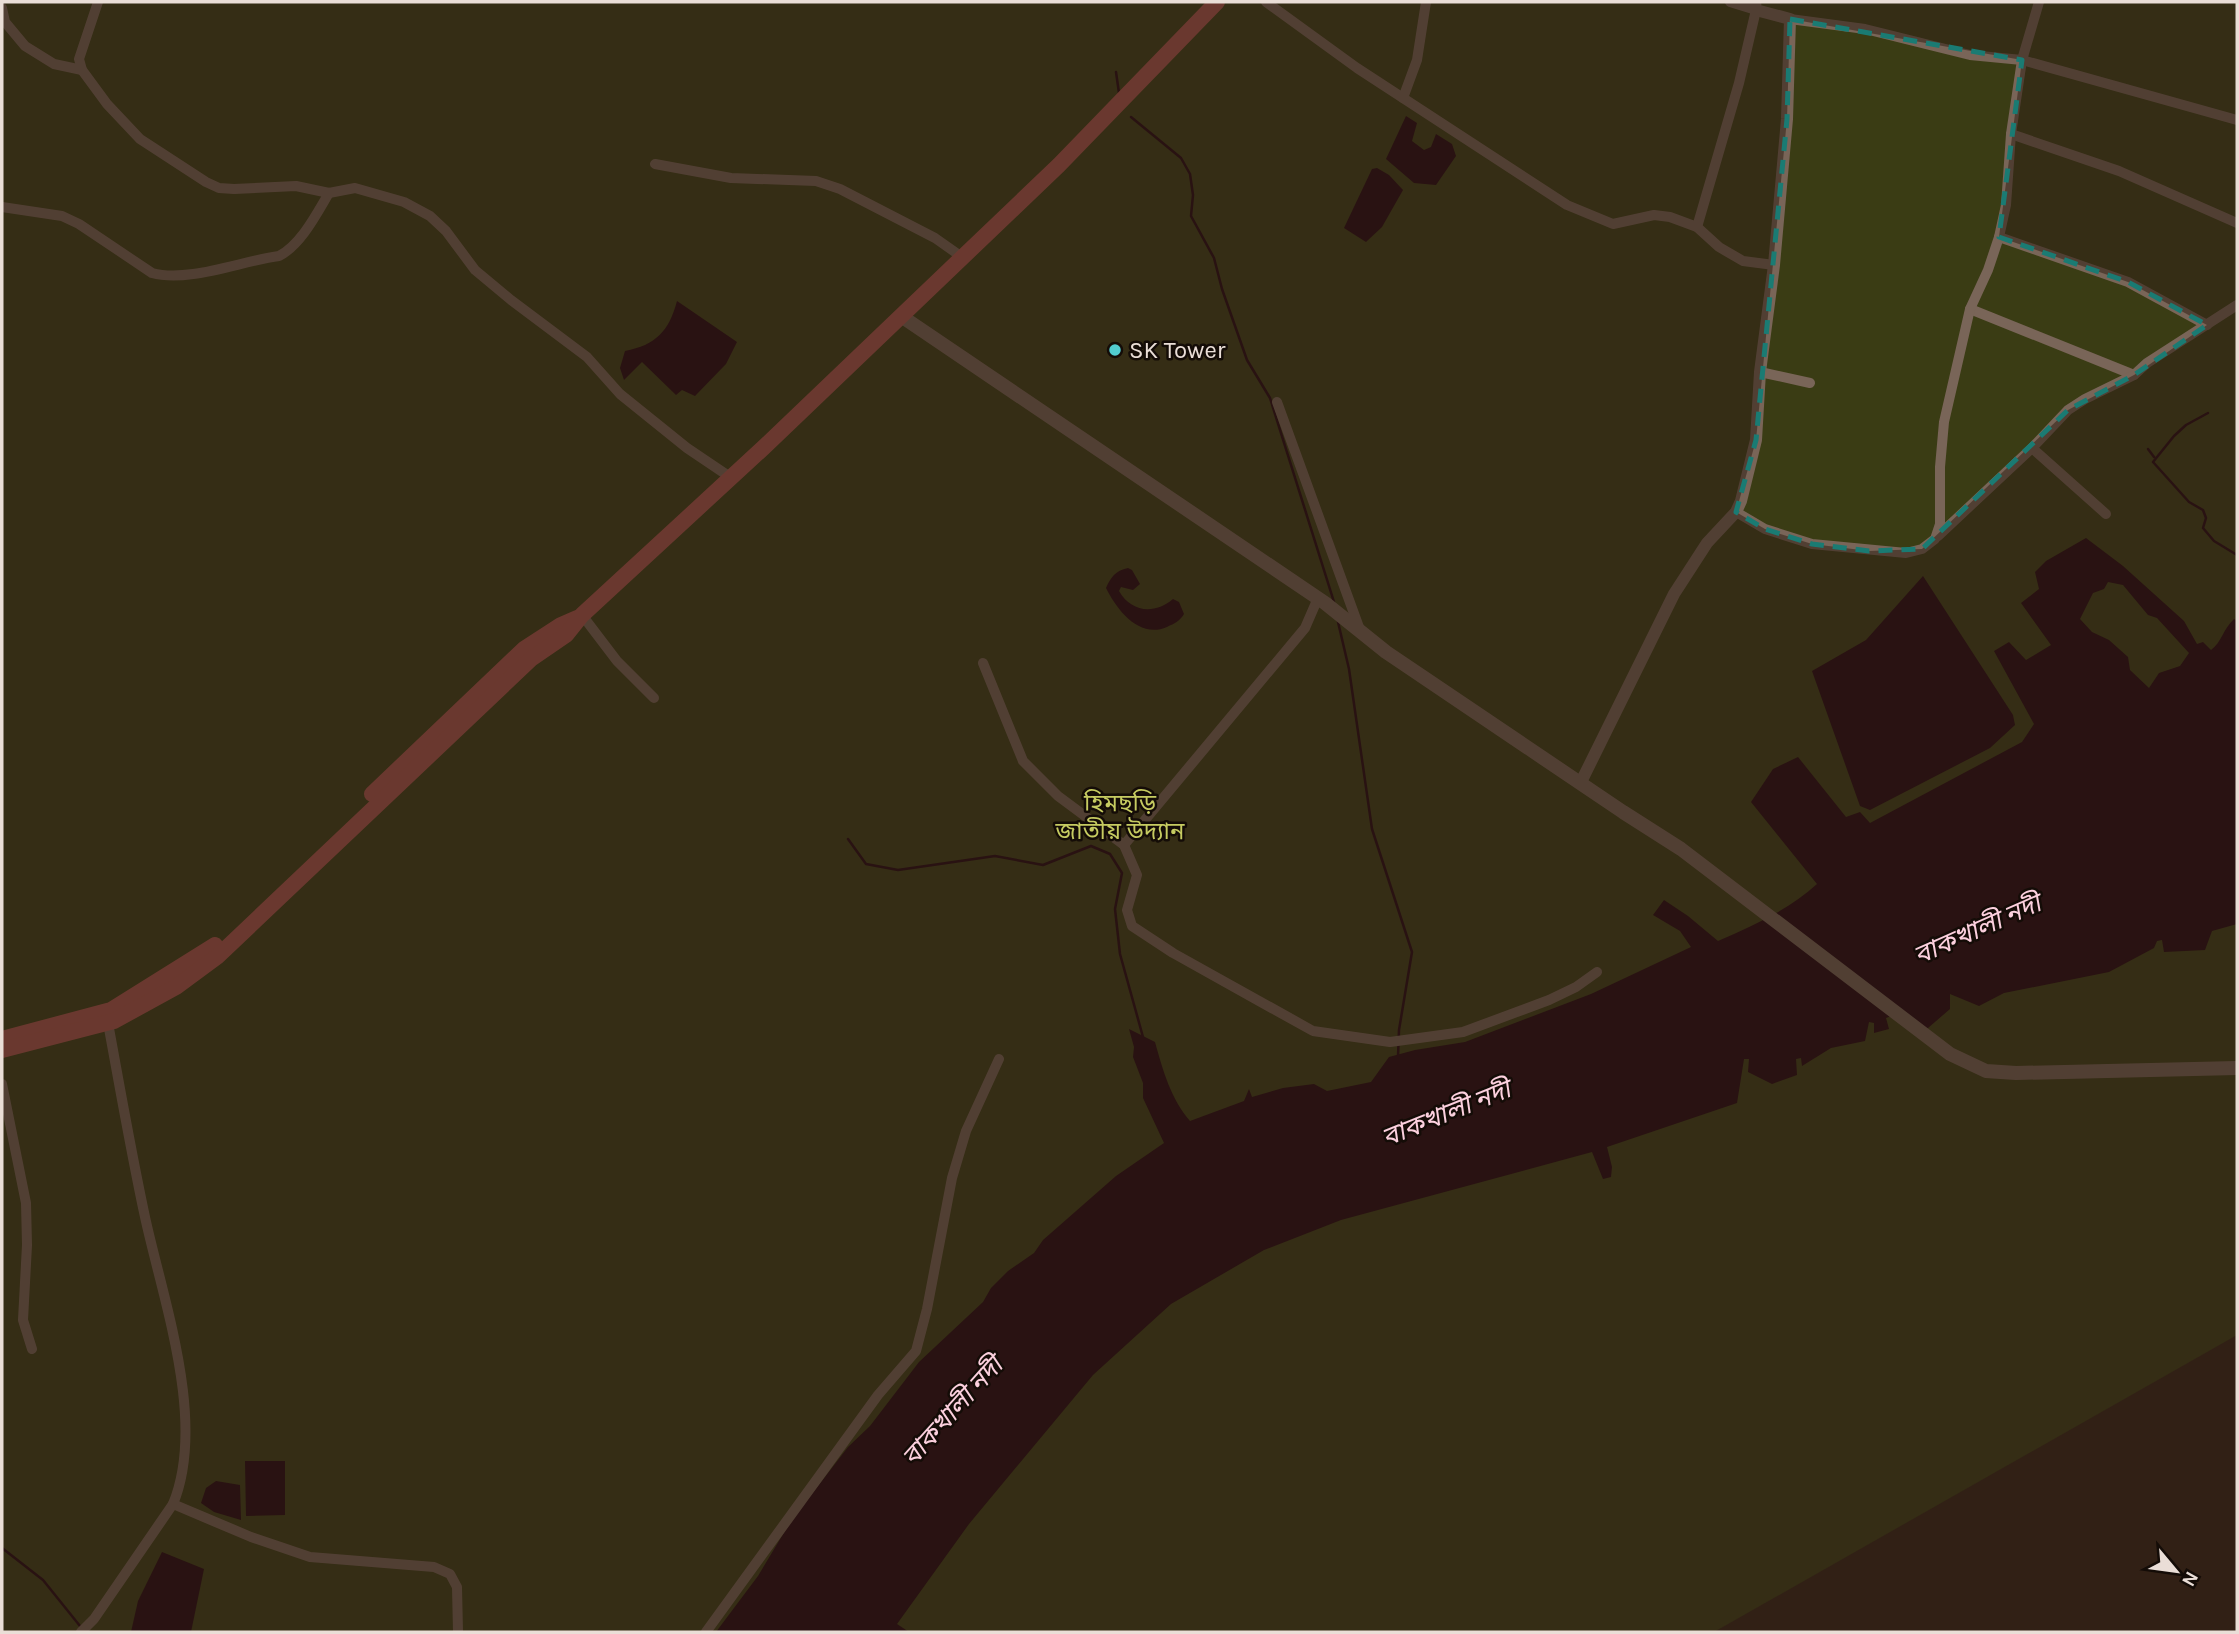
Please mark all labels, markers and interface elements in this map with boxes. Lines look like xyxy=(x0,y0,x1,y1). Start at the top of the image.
place label: SK Tower xyxy=(1129,336,1226,364)
marker: SK Tower xyxy=(1107,342,1123,358)
park label: হিমছড়ি জাতীয় উদ্যান xyxy=(1055,789,1185,845)
water label: বাকখালী নদী xyxy=(1909,886,2050,971)
water label: বাকখালী নদী xyxy=(1377,1072,1520,1153)
water label: বাকখালী নদী xyxy=(895,1347,1013,1472)
north arrow xyxy=(2141,1536,2211,1606)
text: N xyxy=(2177,1567,2203,1590)

